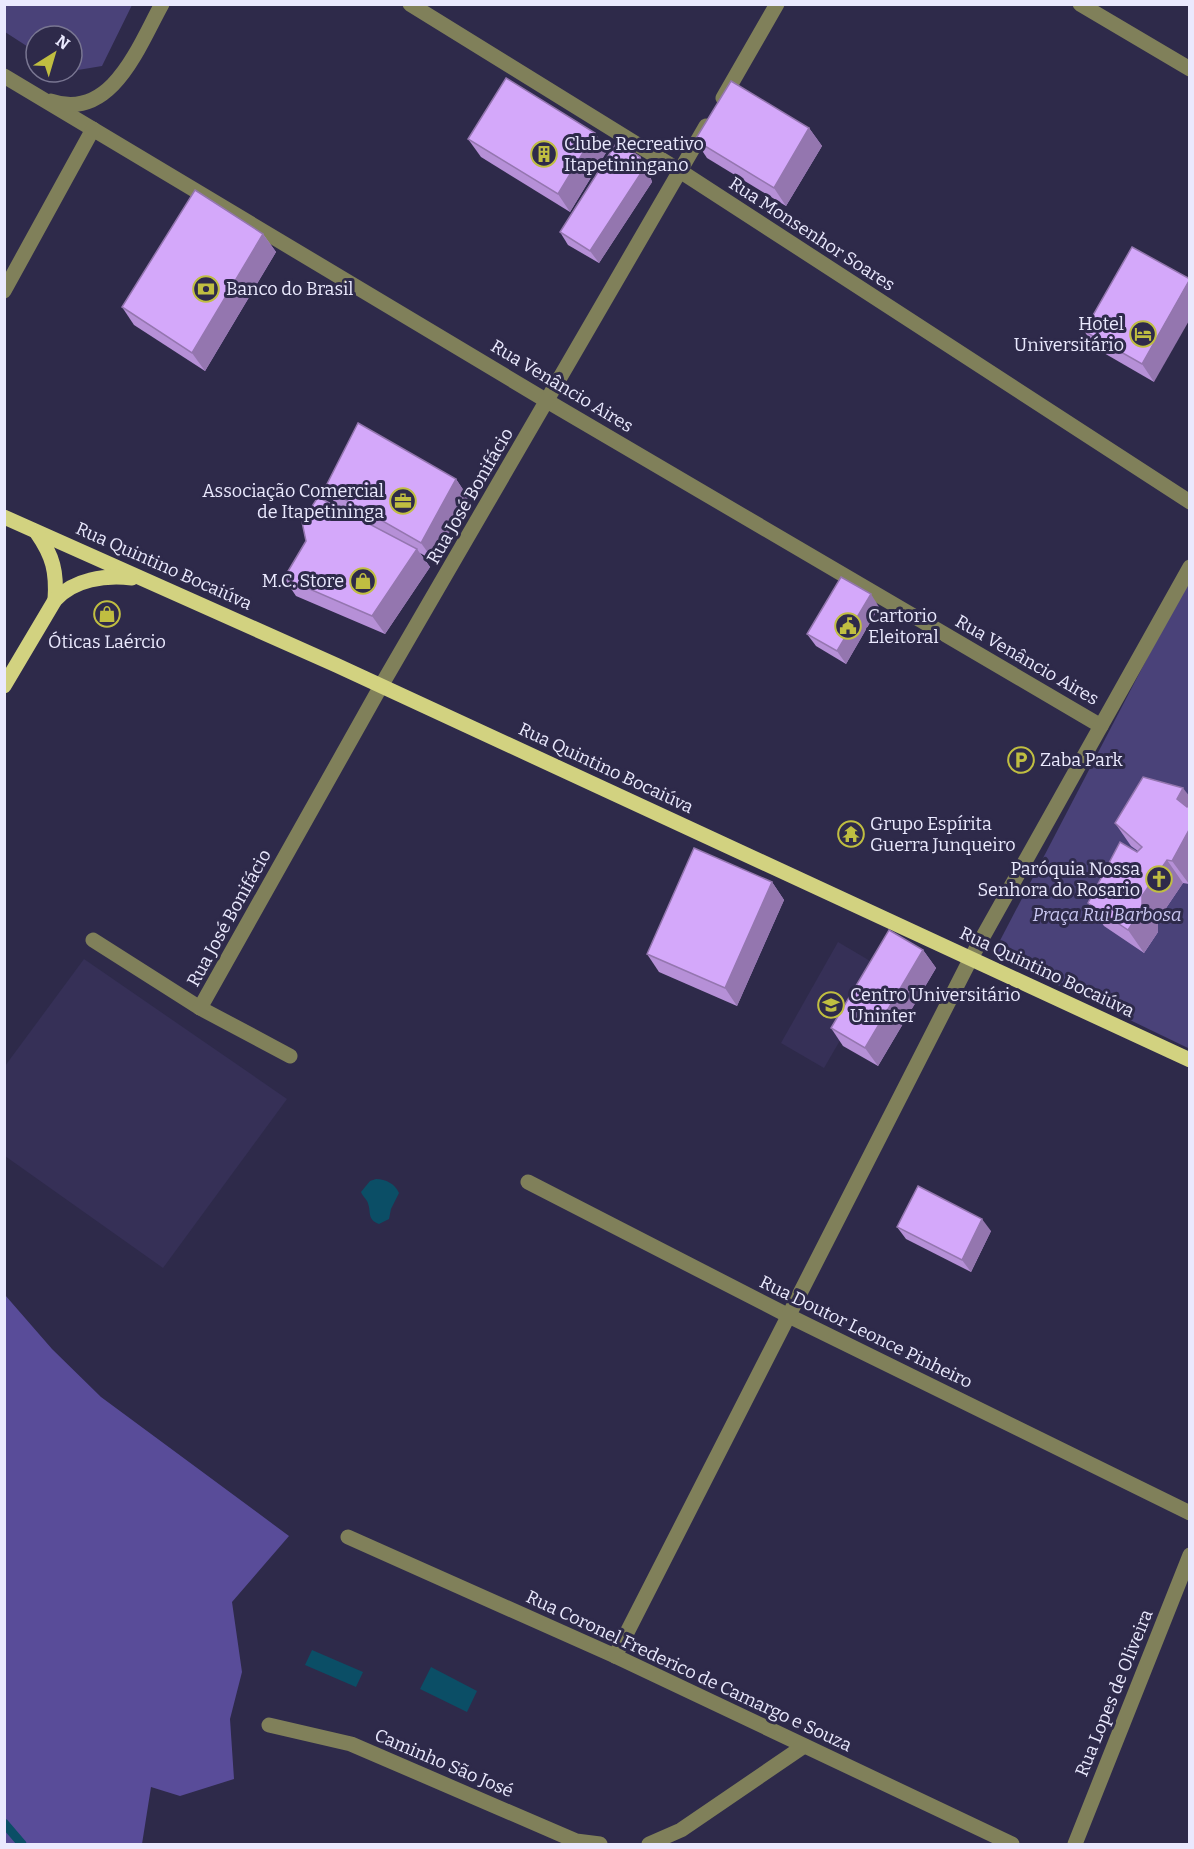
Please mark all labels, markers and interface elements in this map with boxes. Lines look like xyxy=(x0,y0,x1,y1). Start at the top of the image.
north arrow xyxy=(24,24,84,84)
text: N xyxy=(52,31,73,54)
place label: Clube Recreativo Itapetiningano xyxy=(564,133,704,176)
building icon: Clube Recreativo Itapetiningano xyxy=(529,139,559,169)
street label: Rua Monsenhor Soares xyxy=(725,172,899,296)
bank icon: Banco do Brasil xyxy=(191,274,221,304)
place label: Banco do Brasil xyxy=(226,278,354,300)
place label: Hotel Universitário xyxy=(1014,313,1124,356)
hotel icon: Hotel Universitário xyxy=(1128,319,1158,349)
street label: Rua Venâncio Aires xyxy=(487,335,637,437)
street label: Rua José Bonifácio xyxy=(422,424,518,568)
place label: Associação Comercial de Itapetininga xyxy=(202,480,384,523)
office icon: Associação Comercial de Itapetininga xyxy=(388,486,418,516)
street label: Rua Quintino Bocaiúva xyxy=(73,517,256,615)
shop icon: M.C. Store xyxy=(348,566,378,596)
place label: M.C. Store xyxy=(262,570,344,592)
shop icon: Óticas Laércio xyxy=(92,599,122,629)
place label: Cartorio Eleitoral xyxy=(868,605,939,648)
street label: Rua Venâncio Aires xyxy=(951,610,1103,710)
public building icon: Cartorio Eleitoral xyxy=(833,611,863,641)
place label: Óticas Laércio xyxy=(48,631,166,653)
street label: Rua Quintino Bocaiúva xyxy=(515,718,697,818)
parking icon: Zaba Park xyxy=(1006,745,1036,775)
place label: Zaba Park xyxy=(1040,749,1124,771)
place label: Grupo Espírita Guerra Junqueiro xyxy=(870,813,1016,856)
temple icon: Grupo Espírita Guerra Junqueiro xyxy=(836,819,866,849)
street label: Rua José Bonifácio xyxy=(182,846,276,990)
place label: Paróquia Nossa Senhora do Rosario xyxy=(978,858,1140,901)
church icon: Paróquia Nossa Senhora do Rosario xyxy=(1144,864,1174,894)
park label: Praça Rui Barbosa xyxy=(1032,904,1182,926)
street label: Rua Quintino Bocaiúva xyxy=(956,922,1138,1022)
place label: Centro Universitário Uninter xyxy=(850,984,1021,1027)
school or university icon: Centro Universitário Uninter xyxy=(816,990,846,1020)
street label: Rua Doutor Leonce Pinheiro xyxy=(756,1271,976,1393)
street label: Rua Coronel Frederico de Camargo e Souza xyxy=(523,1586,855,1756)
street label: Rua Lopes de Oliveira xyxy=(1070,1606,1158,1780)
street label: Caminho São José xyxy=(371,1724,517,1802)

